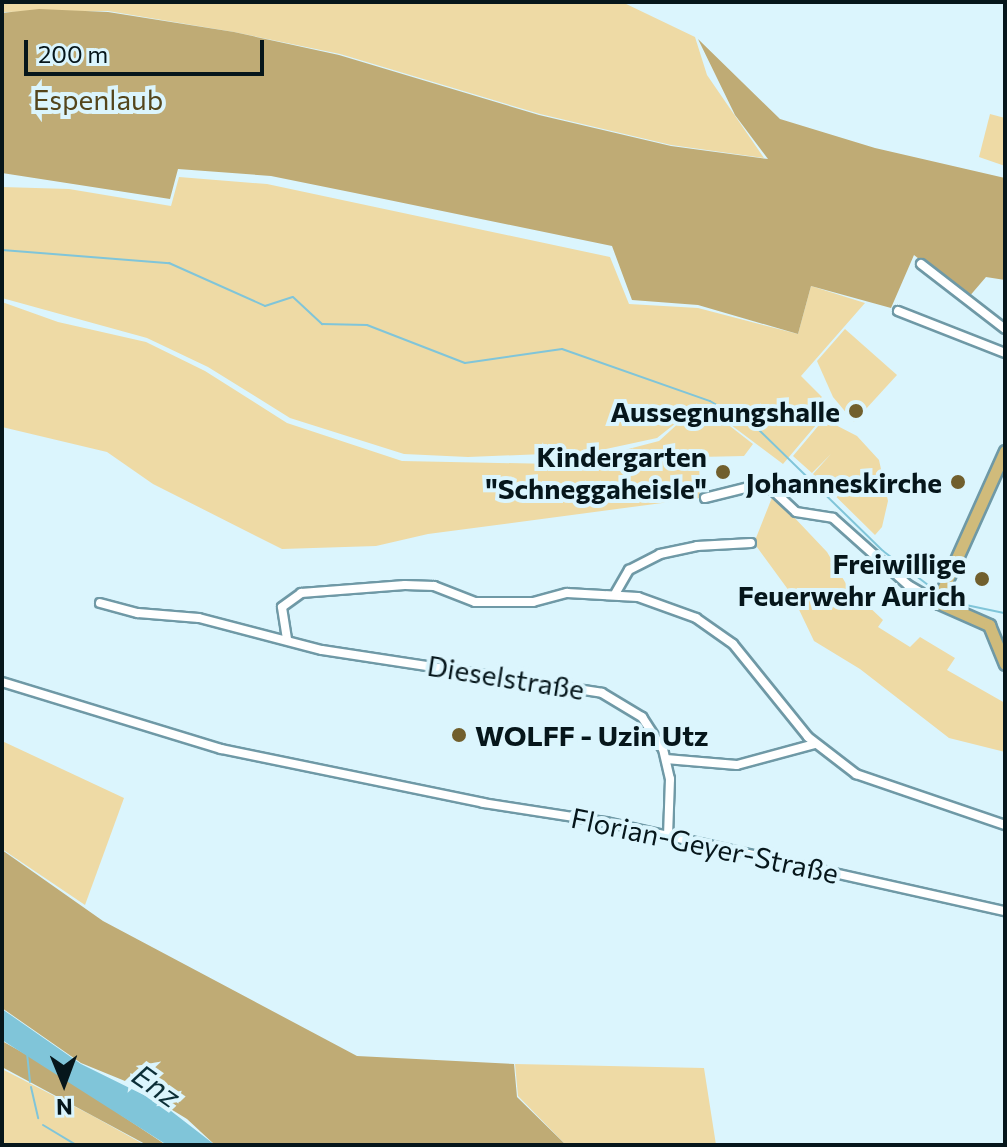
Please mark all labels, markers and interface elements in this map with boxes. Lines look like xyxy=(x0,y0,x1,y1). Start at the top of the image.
scale bar xyxy=(28,24,268,74)
text: 200 m xyxy=(38,39,108,68)
park label: Espenlaub xyxy=(33,82,163,116)
place label: Aussegnungshalle xyxy=(610,394,840,428)
marker: Aussegnungshalle xyxy=(847,402,865,420)
place label: Kindergarten "Schneggaheisle" xyxy=(485,439,707,505)
marker: Kindergarten "Schneggaheisle" xyxy=(714,463,732,481)
place label: Johanneskirche xyxy=(746,465,942,499)
marker: Johanneskirche xyxy=(949,473,967,491)
place label: Freiwillige Feuerwehr Aurich xyxy=(738,546,966,612)
marker: Freiwillige Feuerwehr Aurich xyxy=(973,570,991,588)
street label: Dieselstraße xyxy=(425,648,587,706)
place label: WOLFF - Uzin Utz xyxy=(475,718,708,752)
marker: WOLFF - Uzin Utz xyxy=(450,726,468,744)
street label: Florian-Geyer-Straße xyxy=(568,800,842,890)
north arrow xyxy=(24,1043,104,1123)
water label: Enz xyxy=(126,1056,188,1114)
text: N xyxy=(56,1094,73,1121)

